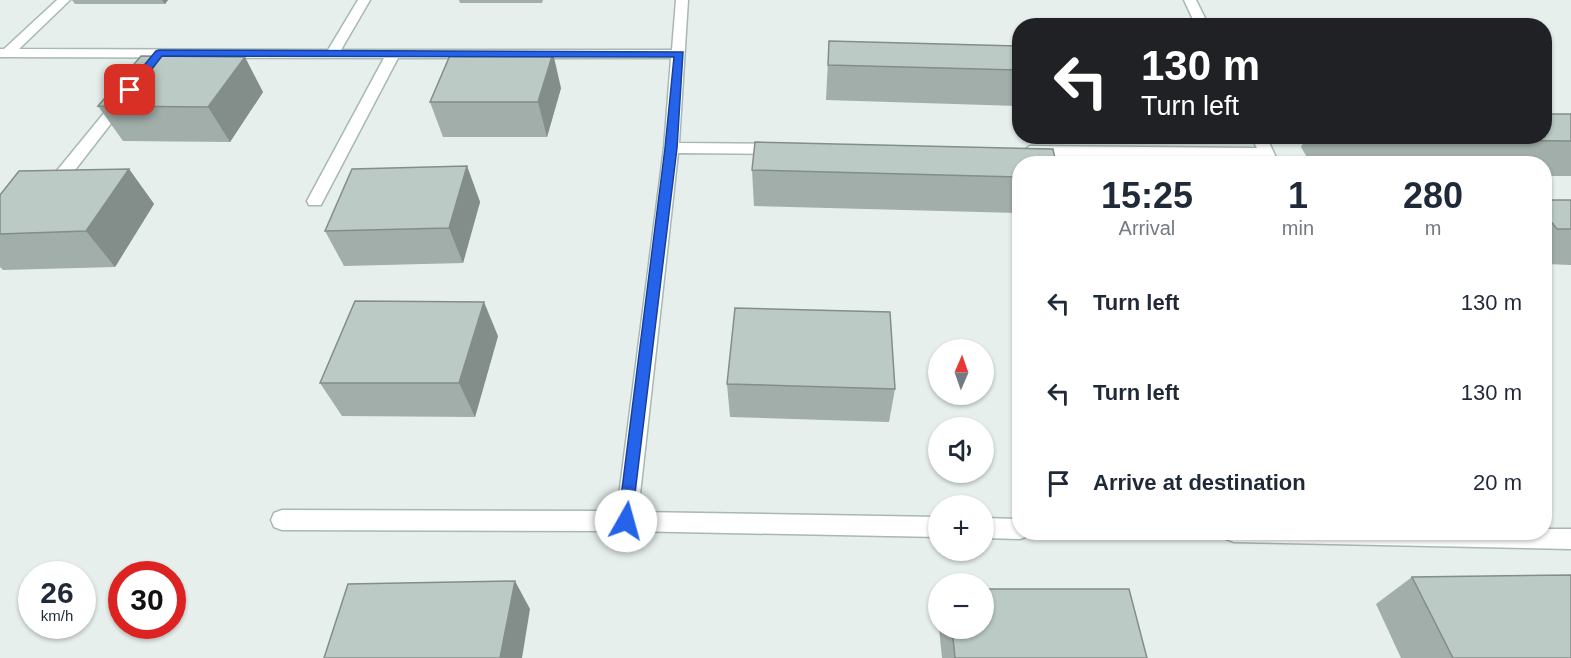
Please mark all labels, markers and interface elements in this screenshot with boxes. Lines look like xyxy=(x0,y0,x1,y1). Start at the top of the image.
icon: left xyxy=(1042,42,1120,120)
text: 130 m xyxy=(1141,42,1260,89)
pin xyxy=(104,64,155,115)
icon: arrive xyxy=(113,73,146,106)
text: Turn left xyxy=(1141,91,1239,121)
text: 15:25 xyxy=(1101,175,1193,216)
text: 1 xyxy=(1288,175,1308,216)
text: 280 xyxy=(1403,175,1463,216)
text: Arrival xyxy=(1119,217,1175,239)
text: min xyxy=(1282,217,1314,239)
text: m xyxy=(1425,217,1441,239)
icon: left xyxy=(1042,287,1075,320)
text: Turn left xyxy=(1093,290,1179,315)
text: 130 m xyxy=(1461,290,1522,315)
north arrow xyxy=(928,339,994,405)
map controls xyxy=(928,339,994,639)
icon: left xyxy=(1042,377,1075,410)
text: Turn left xyxy=(1093,380,1179,405)
text: 130 m xyxy=(1461,380,1522,405)
button: sound xyxy=(928,417,994,483)
icon: arrive xyxy=(1042,467,1075,500)
text: Arrive at destination xyxy=(1093,470,1306,495)
text: 20 m xyxy=(1473,470,1522,495)
position arrow xyxy=(594,489,658,553)
button: + xyxy=(928,495,994,561)
speed limit sign: 30 xyxy=(108,561,186,639)
button: − xyxy=(928,573,994,639)
text: 26 xyxy=(40,576,74,609)
text: km/h xyxy=(41,607,73,624)

